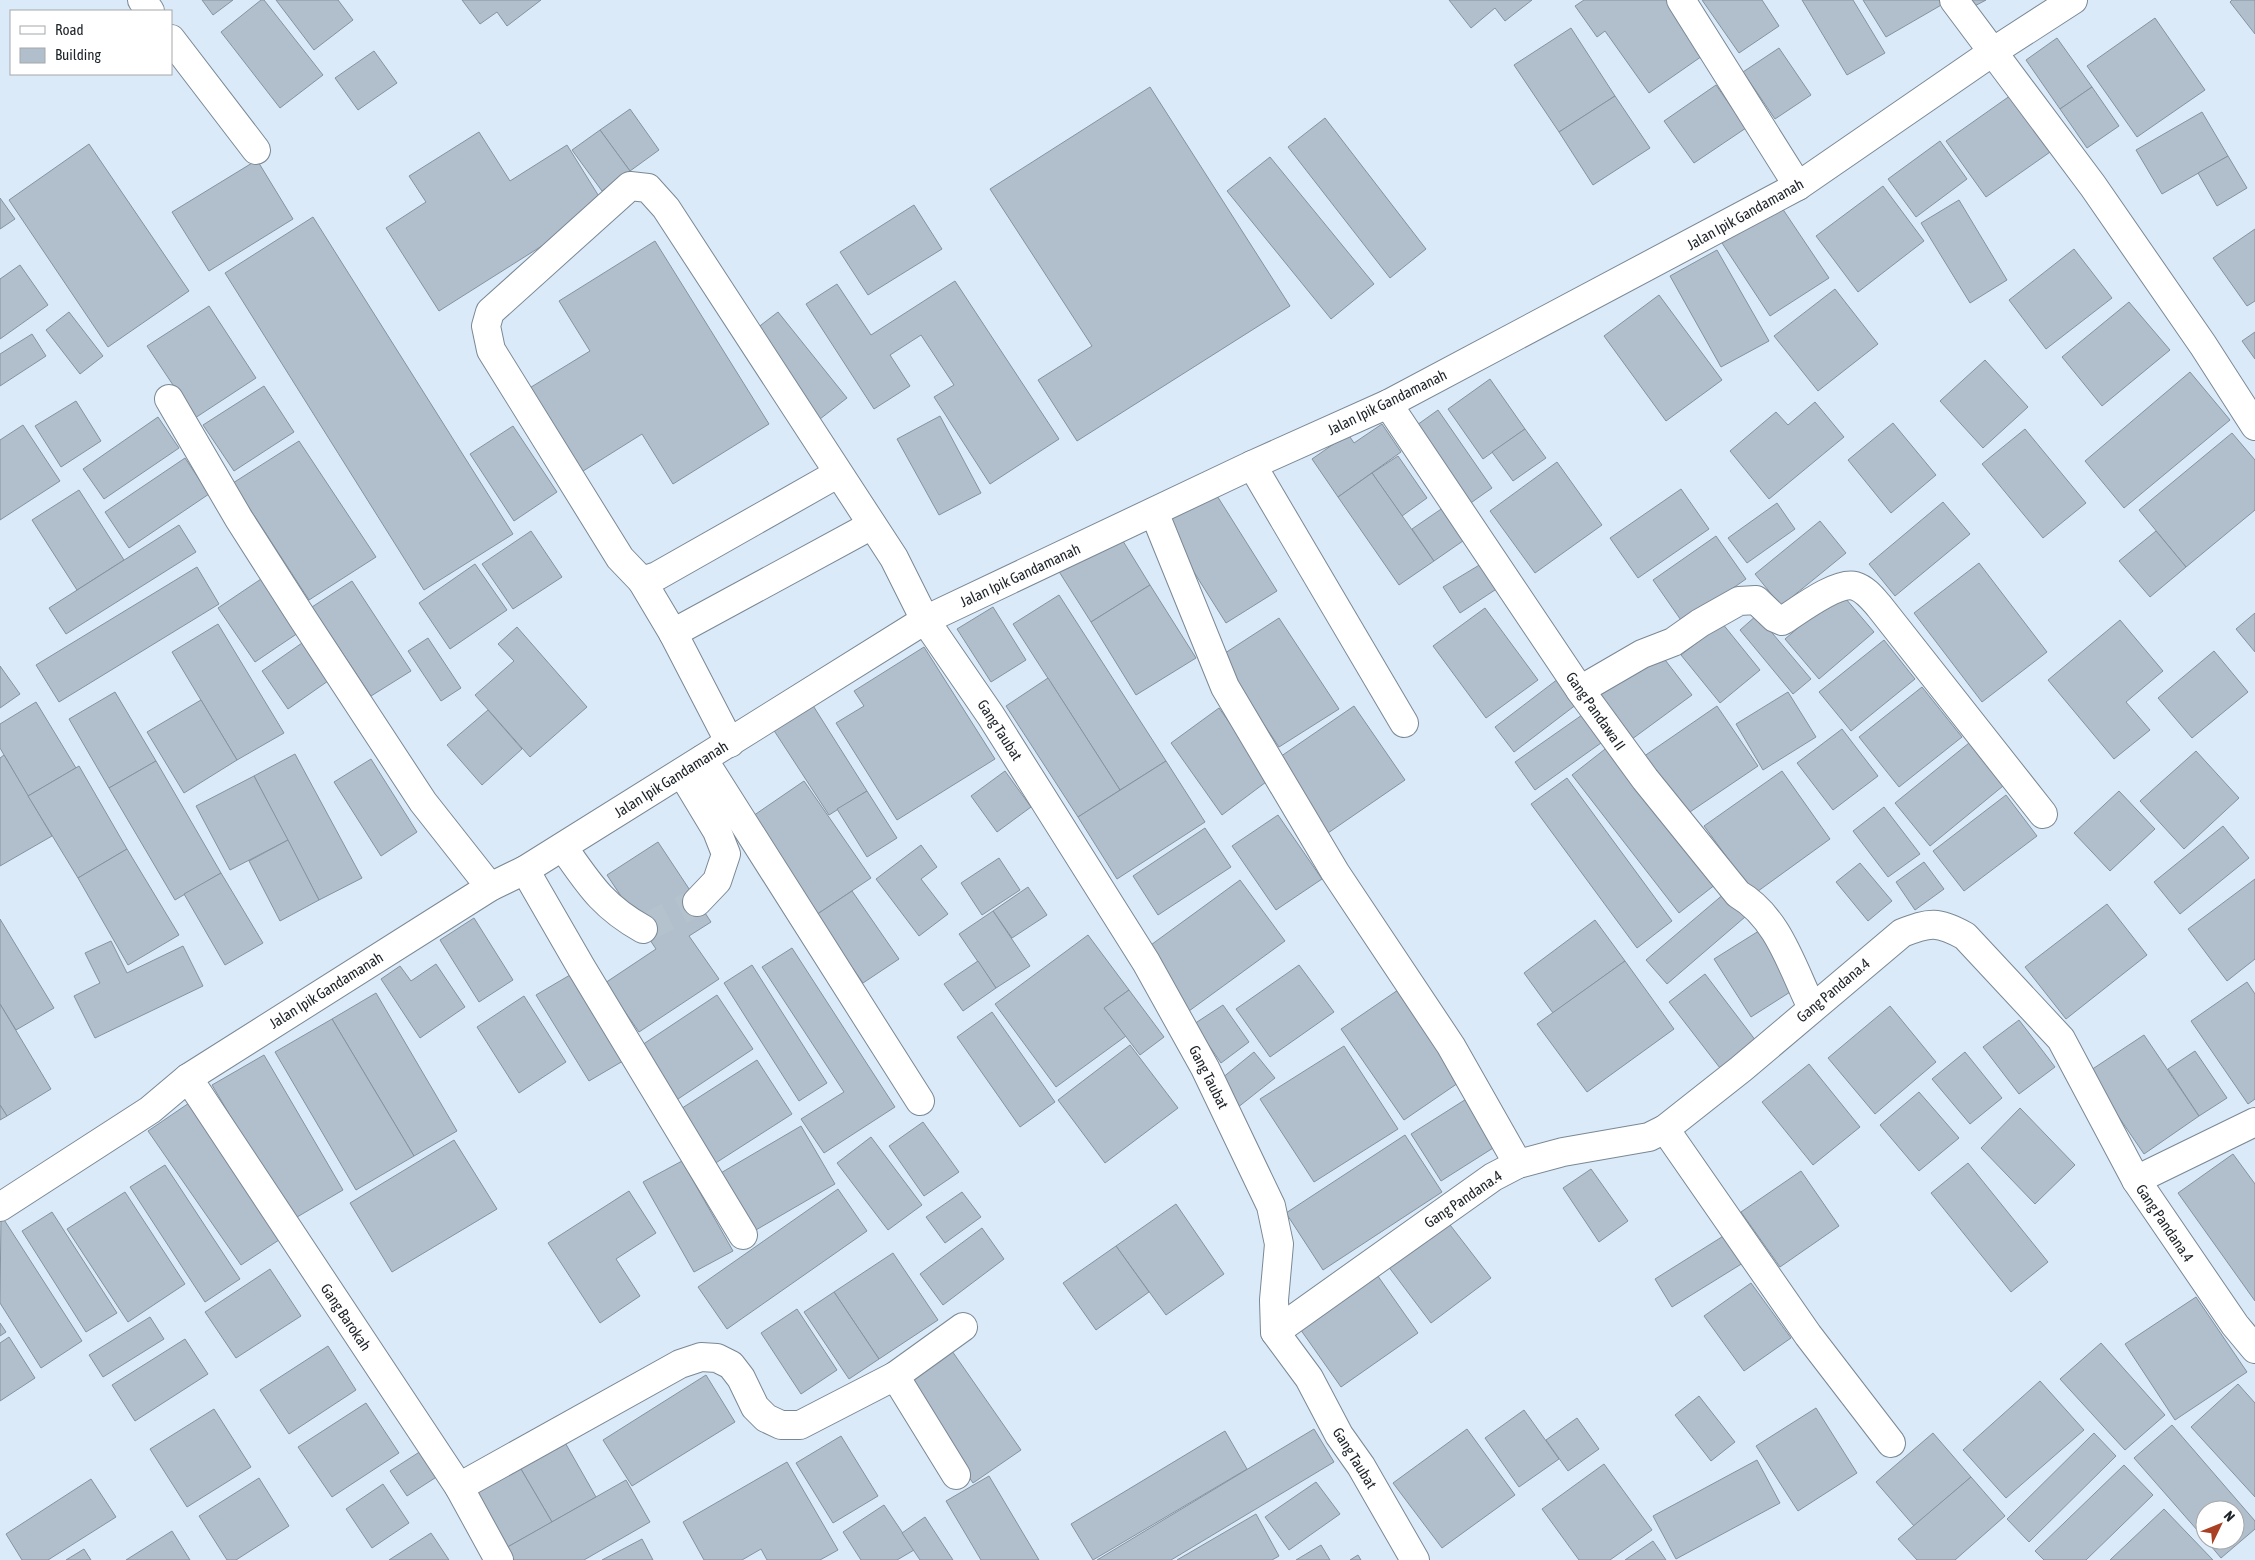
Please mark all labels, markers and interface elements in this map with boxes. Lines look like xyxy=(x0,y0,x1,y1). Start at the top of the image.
legend xyxy=(10,10,172,75)
text: Road xyxy=(55,21,84,38)
text: Building xyxy=(55,46,101,63)
street label: Jalan Ipik Gandamanah xyxy=(1684,175,1806,253)
street label: Jalan Ipik Gandamanah xyxy=(1325,366,1449,438)
street label: Jalan Ipik Gandamanah xyxy=(957,540,1083,610)
street label: Gang Pandawa II xyxy=(1563,669,1629,753)
street label: Gang Taubat xyxy=(974,696,1026,764)
street label: Jalan Ipik Gandamanah xyxy=(611,737,731,821)
street label: Jalan Ipik Gandamanah xyxy=(266,948,386,1032)
street label: Gang Pandana.4 xyxy=(1793,955,1873,1025)
street label: Gang Taubat xyxy=(1186,1042,1232,1112)
street label: Gang Pandana.4 xyxy=(1421,1167,1505,1231)
street label: Gang Pandana.4 xyxy=(2133,1181,2197,1265)
street label: Gang Barokah xyxy=(317,1280,375,1354)
street label: Gang Taubat xyxy=(1330,1424,1380,1492)
north arrow xyxy=(2195,1500,2245,1550)
text: N xyxy=(2221,1508,2238,1525)

